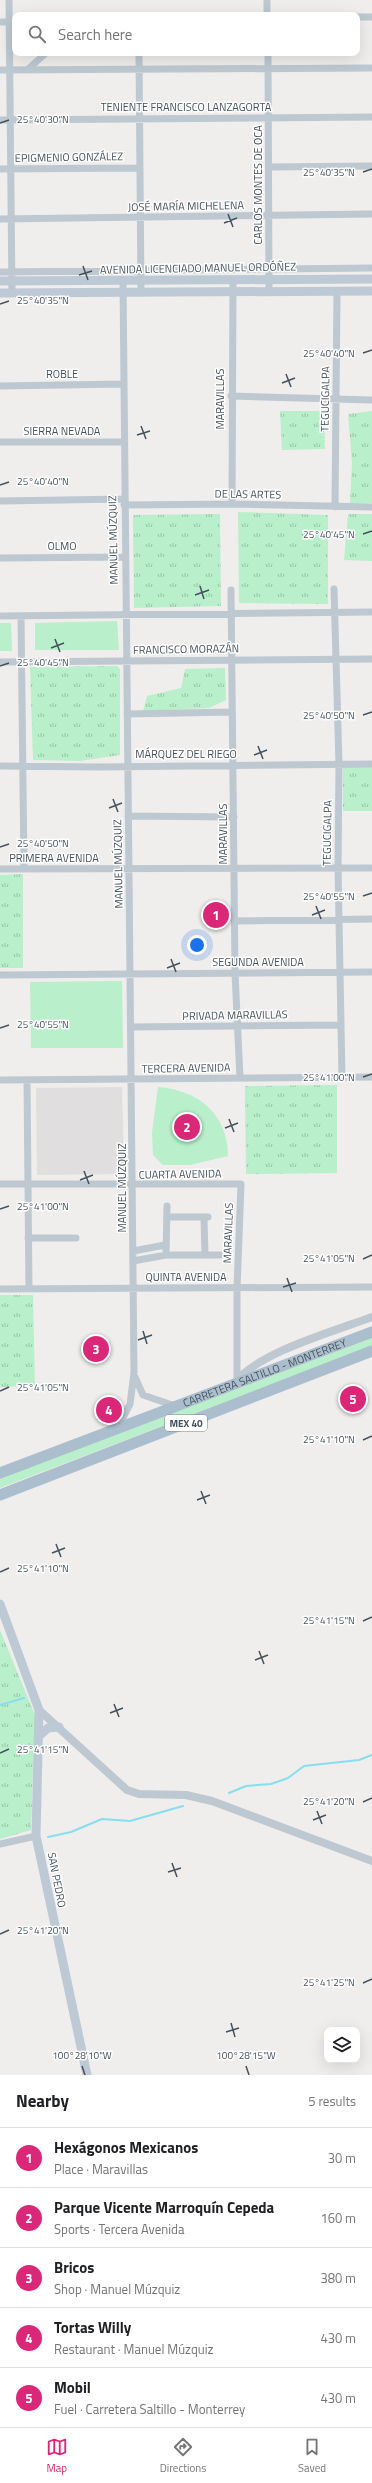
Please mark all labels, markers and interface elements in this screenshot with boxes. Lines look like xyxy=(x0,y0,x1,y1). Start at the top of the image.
search box xyxy=(12,12,360,56)
icon: search xyxy=(26,23,48,45)
text: Search here xyxy=(58,23,132,46)
street label: TENIENTE FRANCISCO LANZAGORTA xyxy=(101,99,272,115)
text: 25°40'30"N xyxy=(17,112,69,127)
street label: CARLOS MONTES DE OCA xyxy=(250,125,266,245)
street label: EPIGMENIO GONZÁLEZ xyxy=(15,148,123,166)
text: 25°40'35"N xyxy=(303,165,355,180)
street label: JOSÉ MARÍA MICHELENA xyxy=(128,197,245,215)
street label: AVENIDA LICENCIADO MANUEL ORDÓÑEZ xyxy=(100,258,296,278)
text: 25°40'35"N xyxy=(17,293,69,308)
text: 25°40'40"N xyxy=(303,346,355,361)
street label: ROBLE xyxy=(46,366,78,382)
street label: TEGUCIGALPA xyxy=(316,366,334,432)
street label: MARAVILLAS xyxy=(212,369,228,429)
street label: SIERRA NEVADA xyxy=(24,423,101,439)
text: 25°40'40"N xyxy=(17,474,69,489)
street label: DE LAS ARTES xyxy=(214,485,282,503)
street label: MANUEL MÚZQUIZ xyxy=(104,495,122,585)
text: 25°40'45"N xyxy=(303,527,355,542)
street label: OLMO xyxy=(47,538,77,554)
street label: FRANCISCO MORAZÁN xyxy=(133,640,239,658)
text: 25°40'45"N xyxy=(17,655,69,670)
text: 25°40'50"N xyxy=(303,708,355,723)
street label: MÁRQUEZ DEL RIEGO xyxy=(135,746,237,762)
street label: TEGUCIGALPA xyxy=(318,800,336,866)
street label: MARAVILLAS xyxy=(215,804,231,864)
street label: MANUEL MÚZQUIZ xyxy=(109,819,127,909)
text: 25°40'50"N xyxy=(17,836,69,851)
street label: PRIMERA AVENIDA xyxy=(9,850,99,866)
text: 25°40'55"N xyxy=(303,889,355,904)
pin: 1 xyxy=(203,900,229,930)
your location xyxy=(187,935,207,955)
street label: SEGUNDA AVENIDA xyxy=(212,954,304,970)
street label: PRIVADA MARAVILLAS xyxy=(182,1006,288,1024)
text: 25°40'55"N xyxy=(17,1017,69,1032)
street label: TERCERA AVENIDA xyxy=(141,1059,231,1077)
text: 25°41'00"N xyxy=(303,1070,355,1085)
pin: 2 xyxy=(174,1112,200,1142)
street label: MANUEL MÚZQUIZ xyxy=(114,1143,130,1233)
street label: CUARTA AVENIDA xyxy=(138,1165,222,1183)
text: 25°41'00"N xyxy=(17,1199,69,1214)
street label: MARAVILLAS xyxy=(219,1202,237,1264)
text: 25°41'05"N xyxy=(303,1251,355,1266)
street label: QUINTA AVENIDA xyxy=(145,1269,227,1285)
pin: 3 xyxy=(83,1334,109,1364)
street label: CARRETERA SALTILLO - MONTERREY xyxy=(181,1334,349,1411)
text: 25°41'05"N xyxy=(17,1380,69,1395)
pin: 5 xyxy=(340,1384,366,1414)
pin: 4 xyxy=(96,1395,122,1425)
road number: MEX 40 xyxy=(165,1415,207,1431)
text: 25°41'10"N xyxy=(303,1432,355,1447)
text: 25°41'10"N xyxy=(17,1561,69,1576)
text: 25°41'15"N xyxy=(303,1613,355,1628)
text: 25°41'15"N xyxy=(17,1742,69,1757)
text: 25°41'20"N xyxy=(303,1794,355,1809)
street label: SAN PEDRO xyxy=(44,1851,70,1909)
text: 25°41'20"N xyxy=(17,1923,69,1938)
text: 25°41'25"N xyxy=(303,1975,355,1990)
map controls xyxy=(324,2027,360,2063)
button: layers xyxy=(324,2027,360,2063)
text: 100°28'10"W xyxy=(52,2048,112,2063)
text: 100°28'15"W xyxy=(216,2048,276,2063)
text: Nearby xyxy=(16,2088,69,2114)
text: 5 results xyxy=(308,2091,356,2111)
text: Hexágonos Mexicanos xyxy=(54,2136,198,2159)
text: 1 xyxy=(25,2148,33,2168)
text: 30 m xyxy=(328,2148,356,2168)
text: Place · Maravillas xyxy=(54,2159,148,2179)
text: Parque Vicente Marroquín Cepeda xyxy=(54,2196,274,2219)
text: 2 xyxy=(25,2208,33,2228)
text: 160 m xyxy=(320,2208,356,2228)
text: Sports · Tercera Avenida xyxy=(54,2219,184,2239)
text: Bricos xyxy=(54,2256,94,2279)
text: 3 xyxy=(25,2268,33,2288)
text: 380 m xyxy=(320,2268,356,2288)
text: Shop · Manuel Múzquiz xyxy=(54,2279,180,2299)
text: Tortas Willy xyxy=(54,2316,131,2339)
text: 4 xyxy=(25,2328,33,2348)
text: 430 m xyxy=(320,2328,356,2348)
text: Restaurant · Manuel Múzquiz xyxy=(54,2339,213,2359)
text: Mobil xyxy=(54,2376,91,2399)
text: 5 xyxy=(25,2388,33,2408)
text: 430 m xyxy=(320,2388,356,2408)
text: Fuel · Carretera Saltillo - Monterrey xyxy=(54,2399,245,2419)
tab: Map xyxy=(46,2436,68,2476)
tab: Directions xyxy=(160,2436,206,2476)
tab: Saved xyxy=(298,2436,326,2476)

